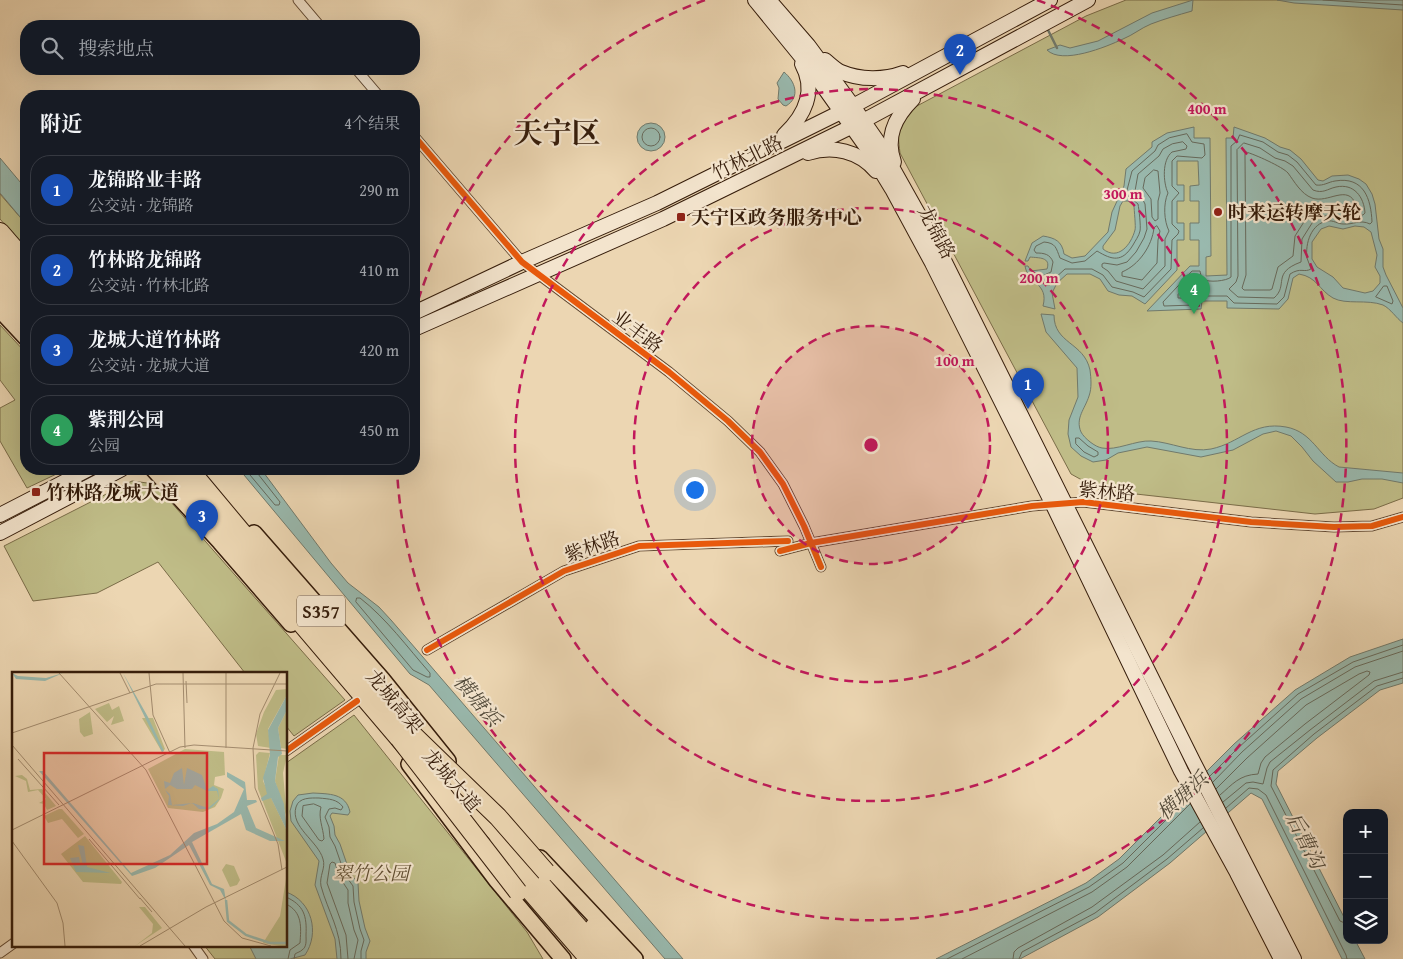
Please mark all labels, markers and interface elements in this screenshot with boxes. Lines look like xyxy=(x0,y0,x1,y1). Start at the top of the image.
search box xyxy=(20,20,420,75)
icon: search xyxy=(38,34,66,62)
text: 搜索地点 xyxy=(78,34,154,62)
pin: 2 xyxy=(944,34,976,75)
text: 400 m xyxy=(1187,98,1227,119)
text: 附近 xyxy=(40,108,82,139)
text: 4个结果 xyxy=(344,111,400,135)
district label: 天宁区 xyxy=(513,111,601,154)
street label: 竹林北路 xyxy=(707,128,787,186)
text: 龙锦路业丰路 xyxy=(88,165,202,193)
text: 1 xyxy=(53,178,61,202)
text: 290 m xyxy=(359,178,399,202)
text: 300 m xyxy=(1103,183,1143,204)
text: 公交站 · 龙锦路 xyxy=(88,193,194,217)
place label: 时来运转摩天轮 xyxy=(1228,198,1361,226)
street label: 龙锦路 xyxy=(911,200,963,264)
place label: 天宁区政务服务中心 xyxy=(691,203,862,231)
marker: 时来运转摩天轮 xyxy=(1212,206,1224,218)
marker: 天宁区政务服务中心 xyxy=(675,211,687,223)
text: 竹林路龙锦路 xyxy=(88,245,202,273)
text: 2 xyxy=(53,258,61,282)
text: 410 m xyxy=(359,258,399,282)
text: 200 m xyxy=(1019,267,1059,288)
text: 公交站 · 竹林北路 xyxy=(88,273,210,297)
pin: 4 xyxy=(1178,273,1210,314)
street label: 业丰路 xyxy=(607,303,669,359)
text: 龙城大道竹林路 xyxy=(88,325,221,353)
text: 3 xyxy=(53,338,61,362)
text: 420 m xyxy=(359,338,399,362)
text: 100 m xyxy=(935,350,975,371)
text: 公交站 · 龙城大道 xyxy=(88,353,210,377)
pin: 1 xyxy=(1012,368,1044,409)
text: 紫荆公园 xyxy=(88,405,164,433)
text: 4 xyxy=(53,418,61,442)
text: 450 m xyxy=(359,418,399,442)
text: 公园 xyxy=(88,433,120,457)
centre of rings xyxy=(862,436,880,454)
street label: 紫林路 xyxy=(1077,475,1137,507)
your location xyxy=(682,477,708,503)
place label: 竹林路龙城大道 xyxy=(46,478,179,506)
marker: 竹林路龙城大道 xyxy=(30,486,42,498)
pin: 3 xyxy=(186,500,218,541)
street label: 紫林路 xyxy=(560,523,624,569)
road number: S357 xyxy=(297,596,345,626)
street label: 龙城高架 xyxy=(360,663,430,739)
water label: 横塘浜 xyxy=(447,668,510,734)
inset map xyxy=(12,672,288,946)
street label: 龙城大道 xyxy=(416,742,488,818)
water label: 横塘浜 xyxy=(1150,763,1215,826)
water label: 后曹沟 xyxy=(1279,807,1334,876)
map controls xyxy=(1343,809,1388,944)
button: + xyxy=(1343,809,1388,854)
button: − xyxy=(1343,854,1388,899)
park label: 翠竹公园 xyxy=(333,859,412,887)
button: layers xyxy=(1343,899,1388,944)

